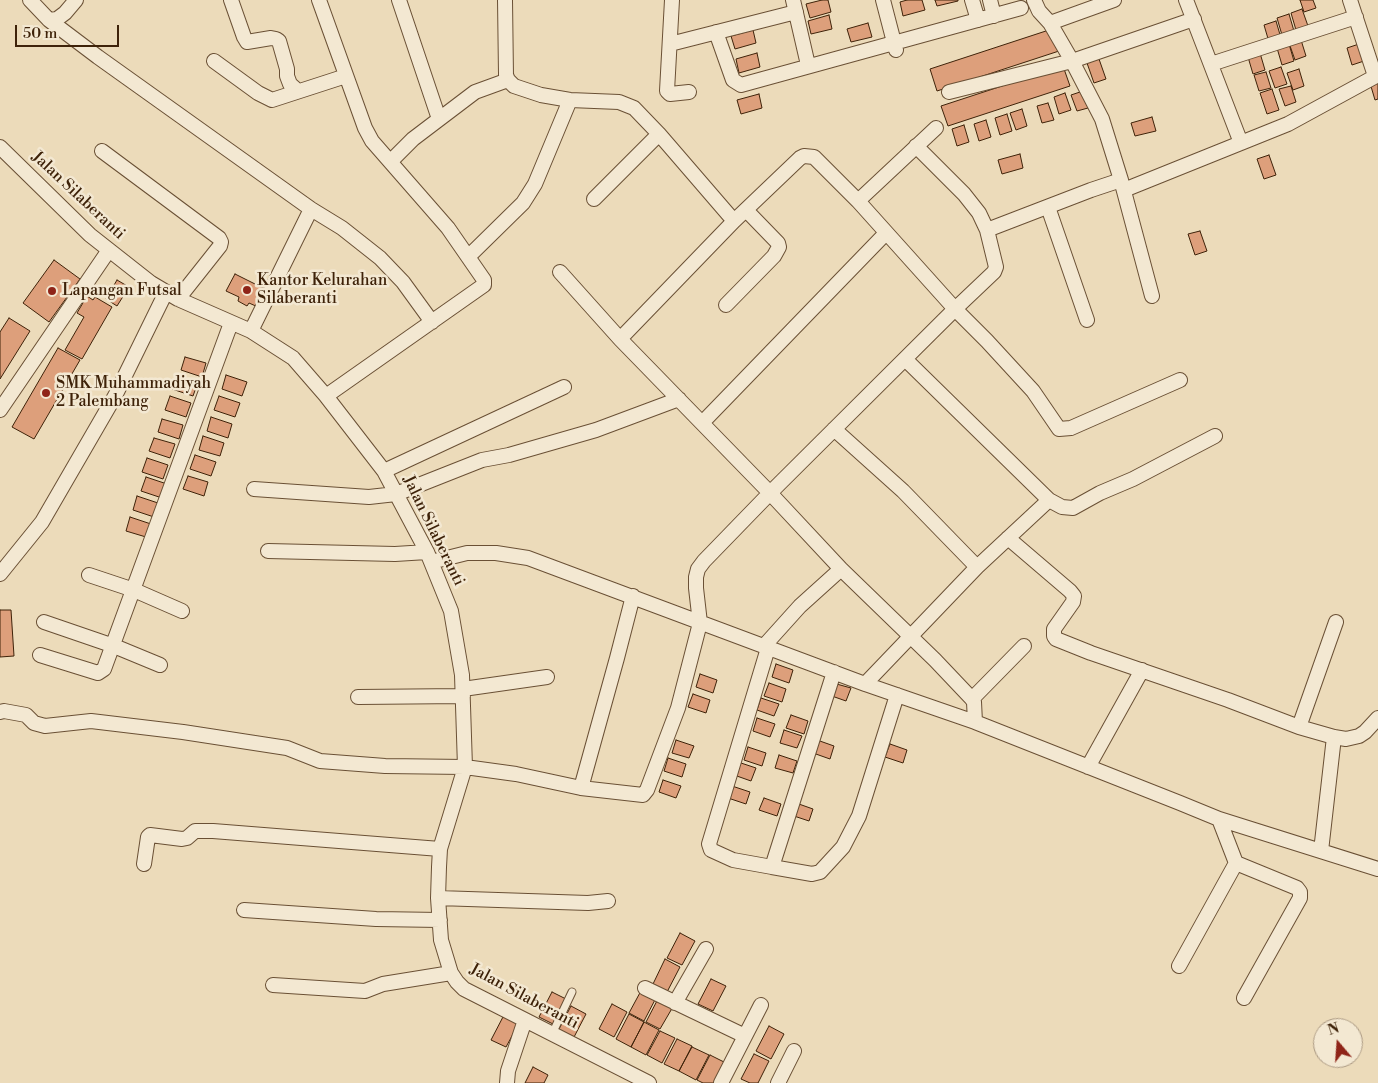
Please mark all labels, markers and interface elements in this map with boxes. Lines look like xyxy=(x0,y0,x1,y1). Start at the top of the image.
scale bar xyxy=(18,15,121,47)
text: 50 m xyxy=(23,24,57,43)
street label: Jalan Silaberanti xyxy=(27,148,129,244)
place label: Kantor Kelurahan Silaberanti xyxy=(257,271,387,309)
place label: Lapangan Futsal xyxy=(62,281,182,301)
marker: Kantor Kelurahan Silaberanti xyxy=(241,284,253,296)
marker: Lapangan Futsal xyxy=(46,285,58,297)
place label: SMK Muhammadiyah 2 Palembang xyxy=(56,374,211,412)
marker: SMK Muhammadiyah 2 Palembang xyxy=(40,387,52,399)
street label: Jalan Silaberanti xyxy=(398,473,468,589)
street label: Jalan Silaberanti xyxy=(466,960,582,1034)
north arrow xyxy=(1313,1018,1363,1068)
text: N xyxy=(1326,1019,1342,1040)

